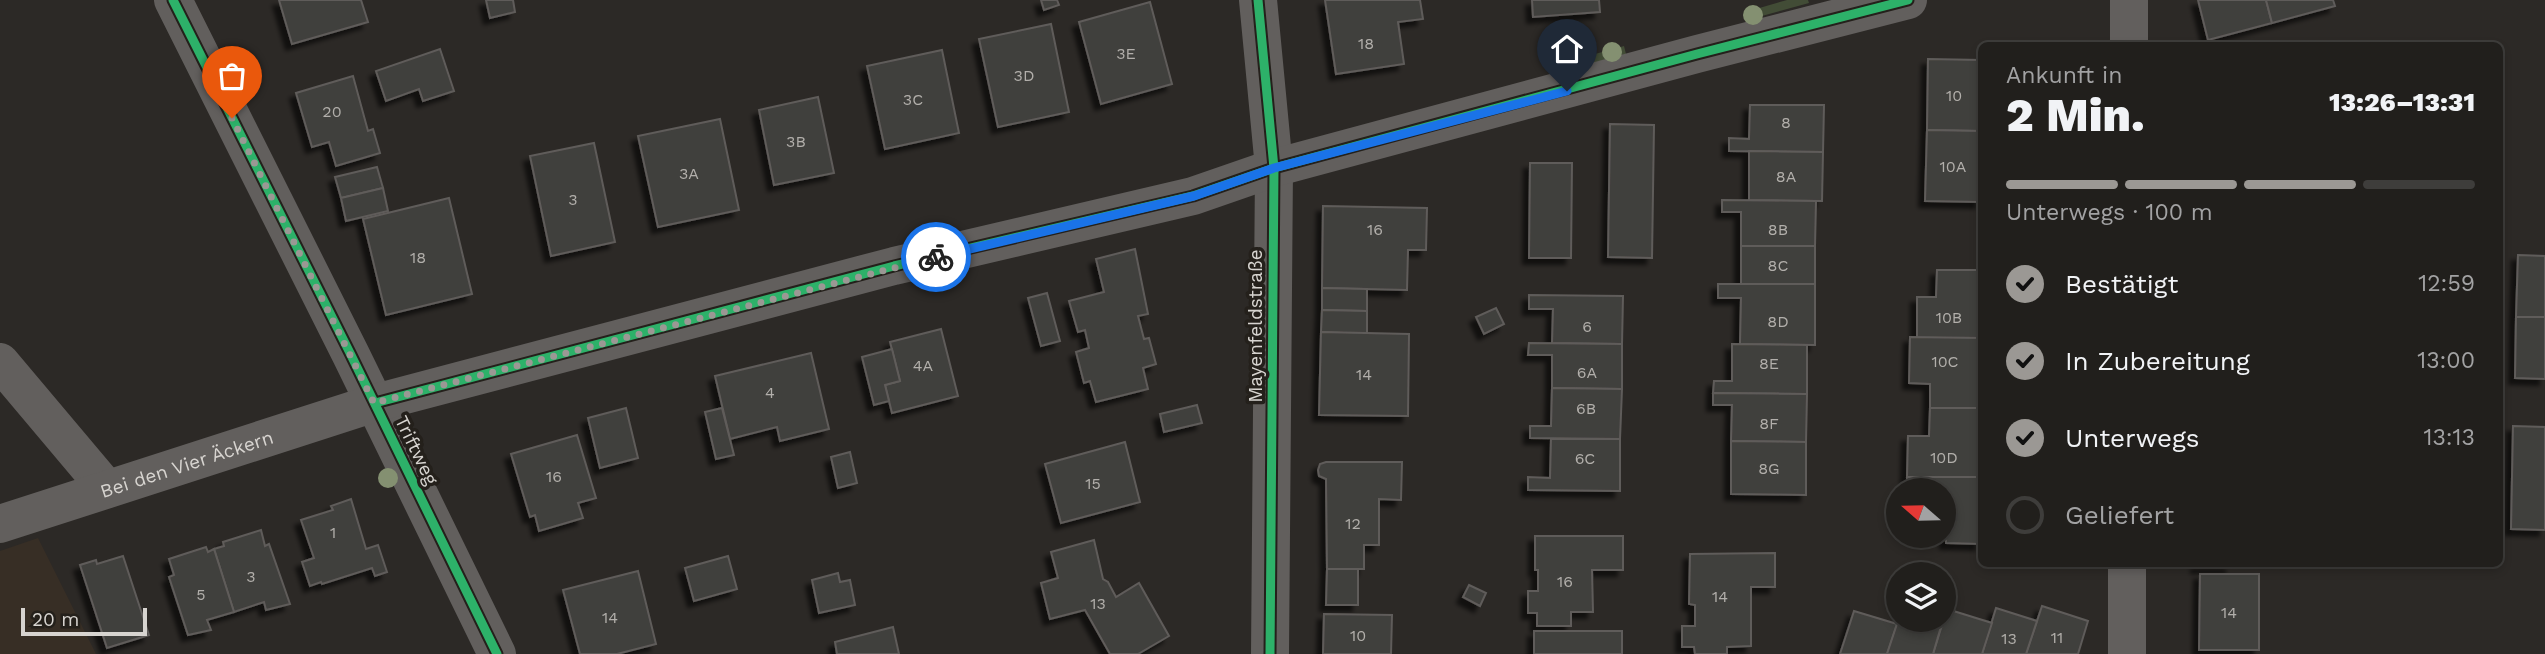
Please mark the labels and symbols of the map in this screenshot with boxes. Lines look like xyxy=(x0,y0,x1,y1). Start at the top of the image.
pin xyxy=(1537,19,1597,91)
house number: 18 xyxy=(1358,34,1374,53)
house number: 3E xyxy=(1116,44,1136,63)
pin xyxy=(202,46,262,118)
house number: 3D xyxy=(1014,66,1034,85)
house number: 10 xyxy=(1946,86,1962,105)
house number: 3C xyxy=(903,90,923,109)
house number: 20 xyxy=(322,102,342,121)
house number: 8 xyxy=(1781,113,1791,132)
house number: 3B xyxy=(786,132,806,151)
house number: 10A xyxy=(1940,157,1967,176)
house number: 3A xyxy=(679,164,699,183)
house number: 8A xyxy=(1776,167,1797,186)
house number: 3 xyxy=(568,190,578,209)
house number: 16 xyxy=(1367,220,1383,239)
house number: 8B xyxy=(1768,220,1788,239)
courier xyxy=(901,222,971,292)
house number: 18 xyxy=(410,248,426,267)
street label: Mayenfeldstraße xyxy=(1244,249,1267,403)
house number: 8C xyxy=(1768,256,1788,275)
house number: 10B xyxy=(1936,308,1962,327)
house number: 8D xyxy=(1767,312,1789,331)
house number: 6 xyxy=(1582,317,1592,336)
house number: 10C xyxy=(1931,352,1959,371)
house number: 8E xyxy=(1759,354,1779,373)
house number: 4A xyxy=(913,356,934,375)
house number: 6A xyxy=(1577,363,1598,382)
house number: 14 xyxy=(1356,365,1372,384)
house number: 4 xyxy=(765,383,775,402)
house number: 6B xyxy=(1576,399,1596,418)
street label: Triftweg xyxy=(390,412,444,489)
house number: 8F xyxy=(1759,414,1779,433)
street label: Bei den Vier Äckern xyxy=(97,426,276,503)
house number: 10D xyxy=(1930,448,1958,467)
house number: 6C xyxy=(1575,449,1595,468)
house number: 8G xyxy=(1758,459,1780,478)
house number: 16 xyxy=(546,467,562,486)
house number: 15 xyxy=(1085,474,1101,493)
north arrow xyxy=(1886,478,1956,548)
house number: 12 xyxy=(1345,514,1361,533)
house number: 1 xyxy=(330,523,336,542)
house number: 3 xyxy=(246,567,256,586)
house number: 16 xyxy=(1557,572,1573,591)
house number: 5 xyxy=(196,585,206,604)
house number: 14 xyxy=(1712,587,1728,606)
house number: 13 xyxy=(1090,594,1106,613)
house number: 14 xyxy=(2221,603,2237,622)
scale bar xyxy=(21,605,147,637)
house number: 14 xyxy=(602,608,618,627)
house number: 10 xyxy=(1350,626,1366,645)
house number: 11 xyxy=(2051,628,2063,647)
house number: 13 xyxy=(2001,629,2017,648)

